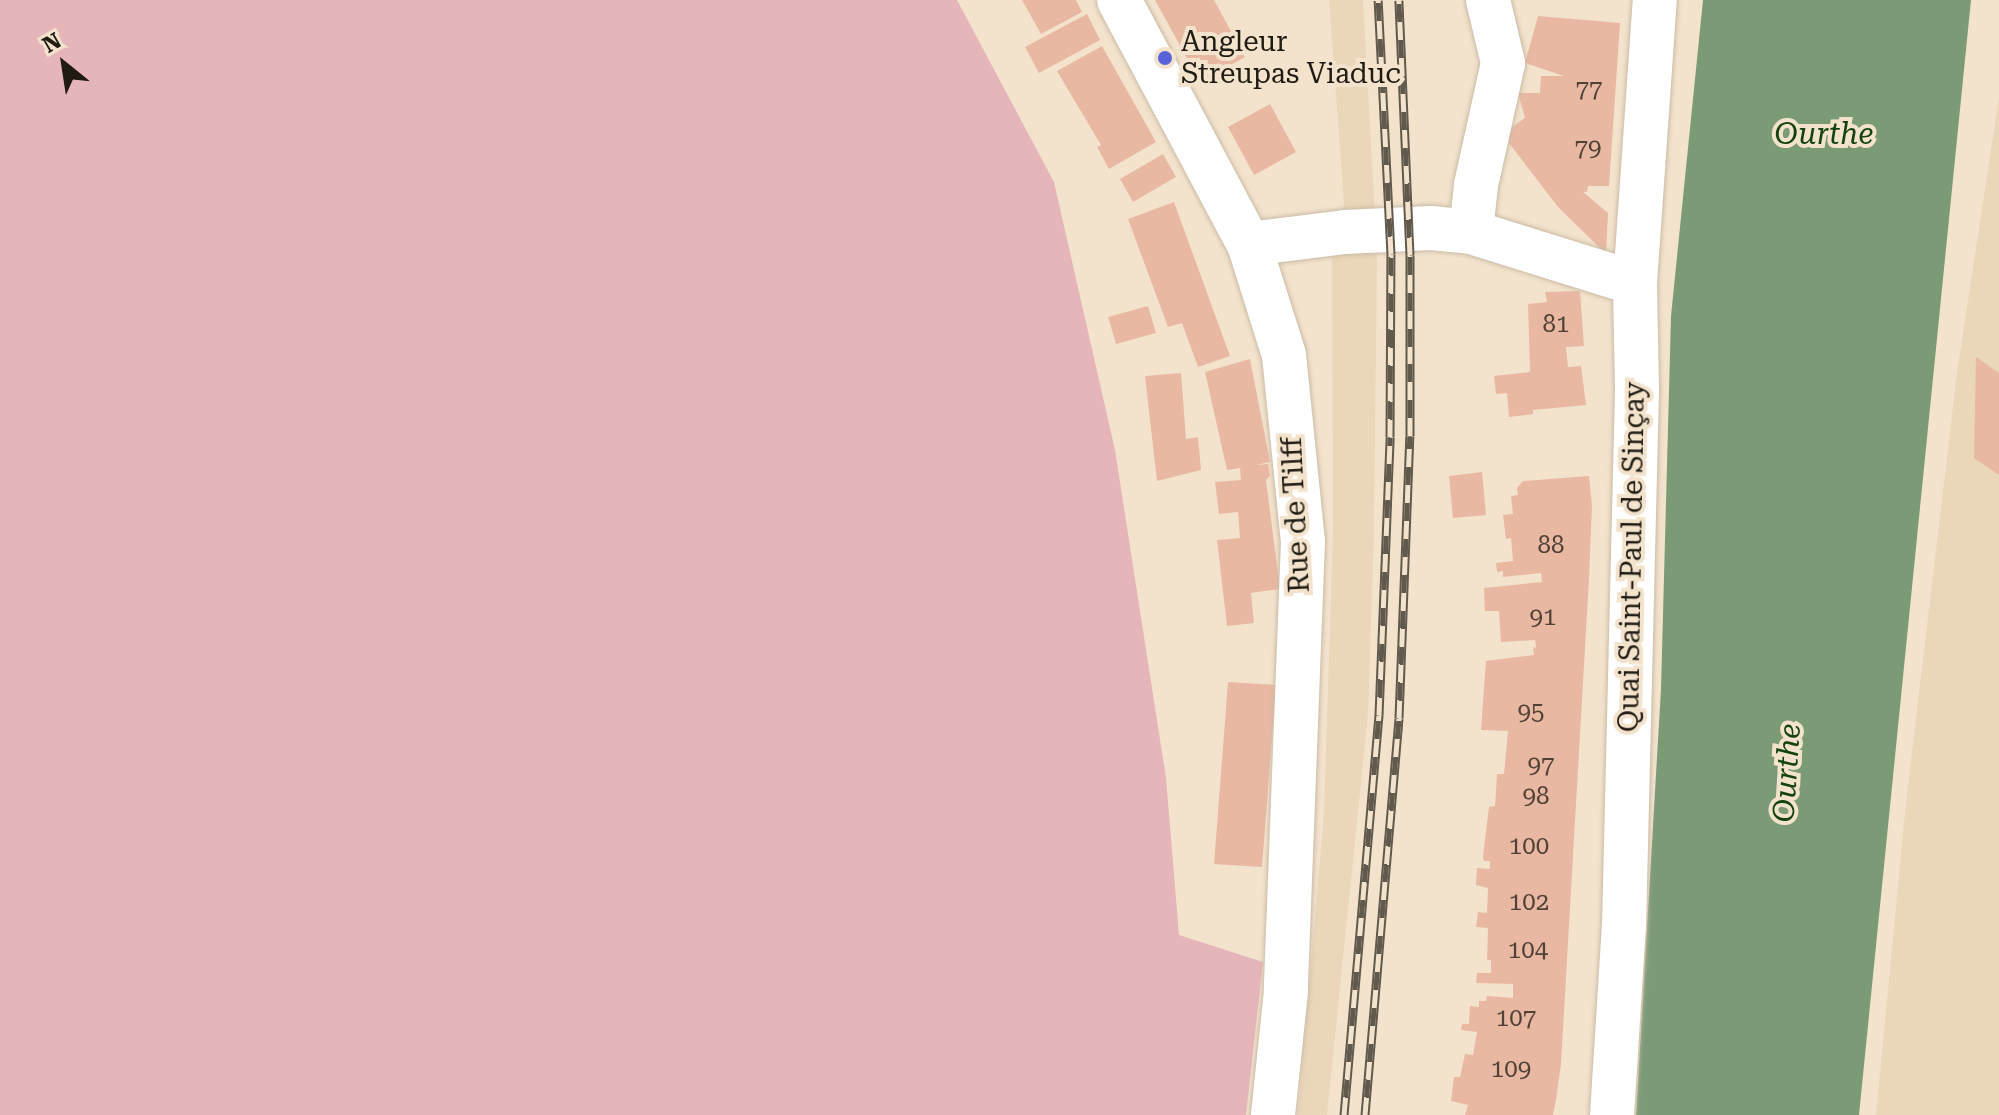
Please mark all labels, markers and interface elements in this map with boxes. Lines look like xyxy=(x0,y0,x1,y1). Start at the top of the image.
north arrow xyxy=(24,24,104,104)
place label: Angleur Streupas Viaduc xyxy=(1181,25,1401,91)
text: N xyxy=(38,28,65,58)
marker: Angleur Streupas Viaduc xyxy=(1156,49,1174,67)
house number: 77 xyxy=(1576,76,1602,104)
water label: Ourthe xyxy=(1774,116,1874,152)
house number: 79 xyxy=(1575,135,1601,163)
house number: 81 xyxy=(1543,311,1569,339)
street label: Quai Saint-Paul de Sinçay xyxy=(1612,382,1652,732)
street label: Rue de Tilff xyxy=(1275,436,1317,594)
house number: 88 xyxy=(1538,532,1564,560)
house number: 91 xyxy=(1530,604,1556,632)
house number: 95 xyxy=(1518,699,1544,727)
water label: Ourthe xyxy=(1766,722,1808,824)
house number: 97 xyxy=(1528,752,1554,780)
house number: 98 xyxy=(1523,783,1549,811)
house number: 100 xyxy=(1509,833,1549,861)
house number: 102 xyxy=(1509,889,1549,917)
house number: 104 xyxy=(1508,937,1548,965)
house number: 107 xyxy=(1496,1005,1536,1033)
house number: 109 xyxy=(1491,1056,1531,1084)

